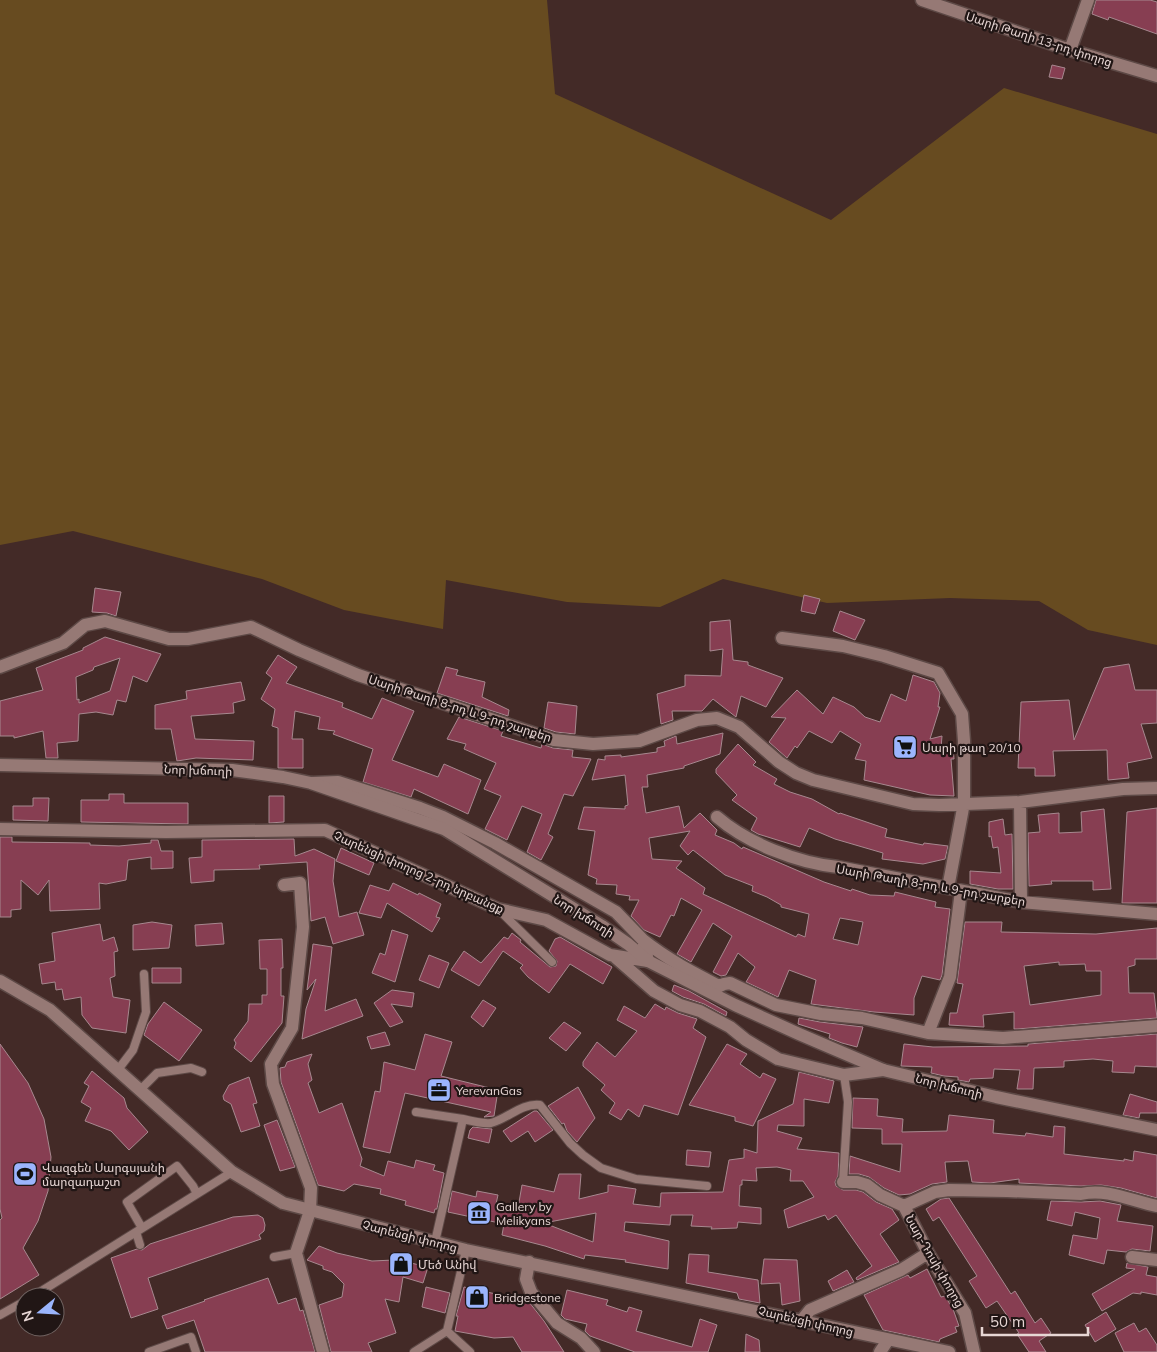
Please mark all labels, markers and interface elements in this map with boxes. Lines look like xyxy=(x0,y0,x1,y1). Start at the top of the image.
street label: Սարի Թաղի 13-րդ փողոց xyxy=(964,8,1114,70)
street label: Սարի Թաղի 8-րդ և 9-րդ շարքեր xyxy=(366,671,554,745)
supermarket icon: Սարի թաղ 20/10 xyxy=(892,734,918,760)
place label: Սարի թաղ 20/10 xyxy=(922,740,1021,755)
street label: Նոր խճուղի xyxy=(164,761,232,779)
street label: Չարենցի փողոց 2-րդ նրբանցք xyxy=(332,828,506,916)
street label: Սարի Թաղի 8-րդ և 9-րդ շարքեր xyxy=(835,861,1027,909)
street label: Նոր խճուղի xyxy=(551,891,617,941)
street label: Նոր խճուղի xyxy=(914,1070,984,1102)
office icon: YerevanGas xyxy=(426,1077,452,1103)
place label: YerevanGas xyxy=(455,1083,522,1098)
place label: Վազգեն Սարգսյանի մարզադաշտ xyxy=(42,1160,165,1189)
sports icon: Վազգեն Սարգսյանի մարզադաշտ xyxy=(12,1161,38,1187)
place label: Gallery by Melikyans xyxy=(496,1199,553,1228)
museum icon: Gallery by Melikyans xyxy=(466,1200,492,1226)
street label: Նար-Դոսի փողոց xyxy=(902,1212,968,1310)
street label: Չարենցի փողոց xyxy=(361,1217,459,1255)
shop icon: Մեծ Անիվ xyxy=(388,1251,414,1277)
place label: Մեծ Անիվ xyxy=(418,1257,477,1272)
shop icon: Bridgestone xyxy=(464,1284,490,1310)
north arrow xyxy=(15,1287,65,1337)
place label: Bridgestone xyxy=(494,1290,561,1305)
street label: Չարենցի փողոց xyxy=(757,1303,855,1339)
scale bar xyxy=(982,1304,1088,1336)
text: N xyxy=(17,1308,38,1324)
text: 50 m xyxy=(990,1312,1025,1331)

